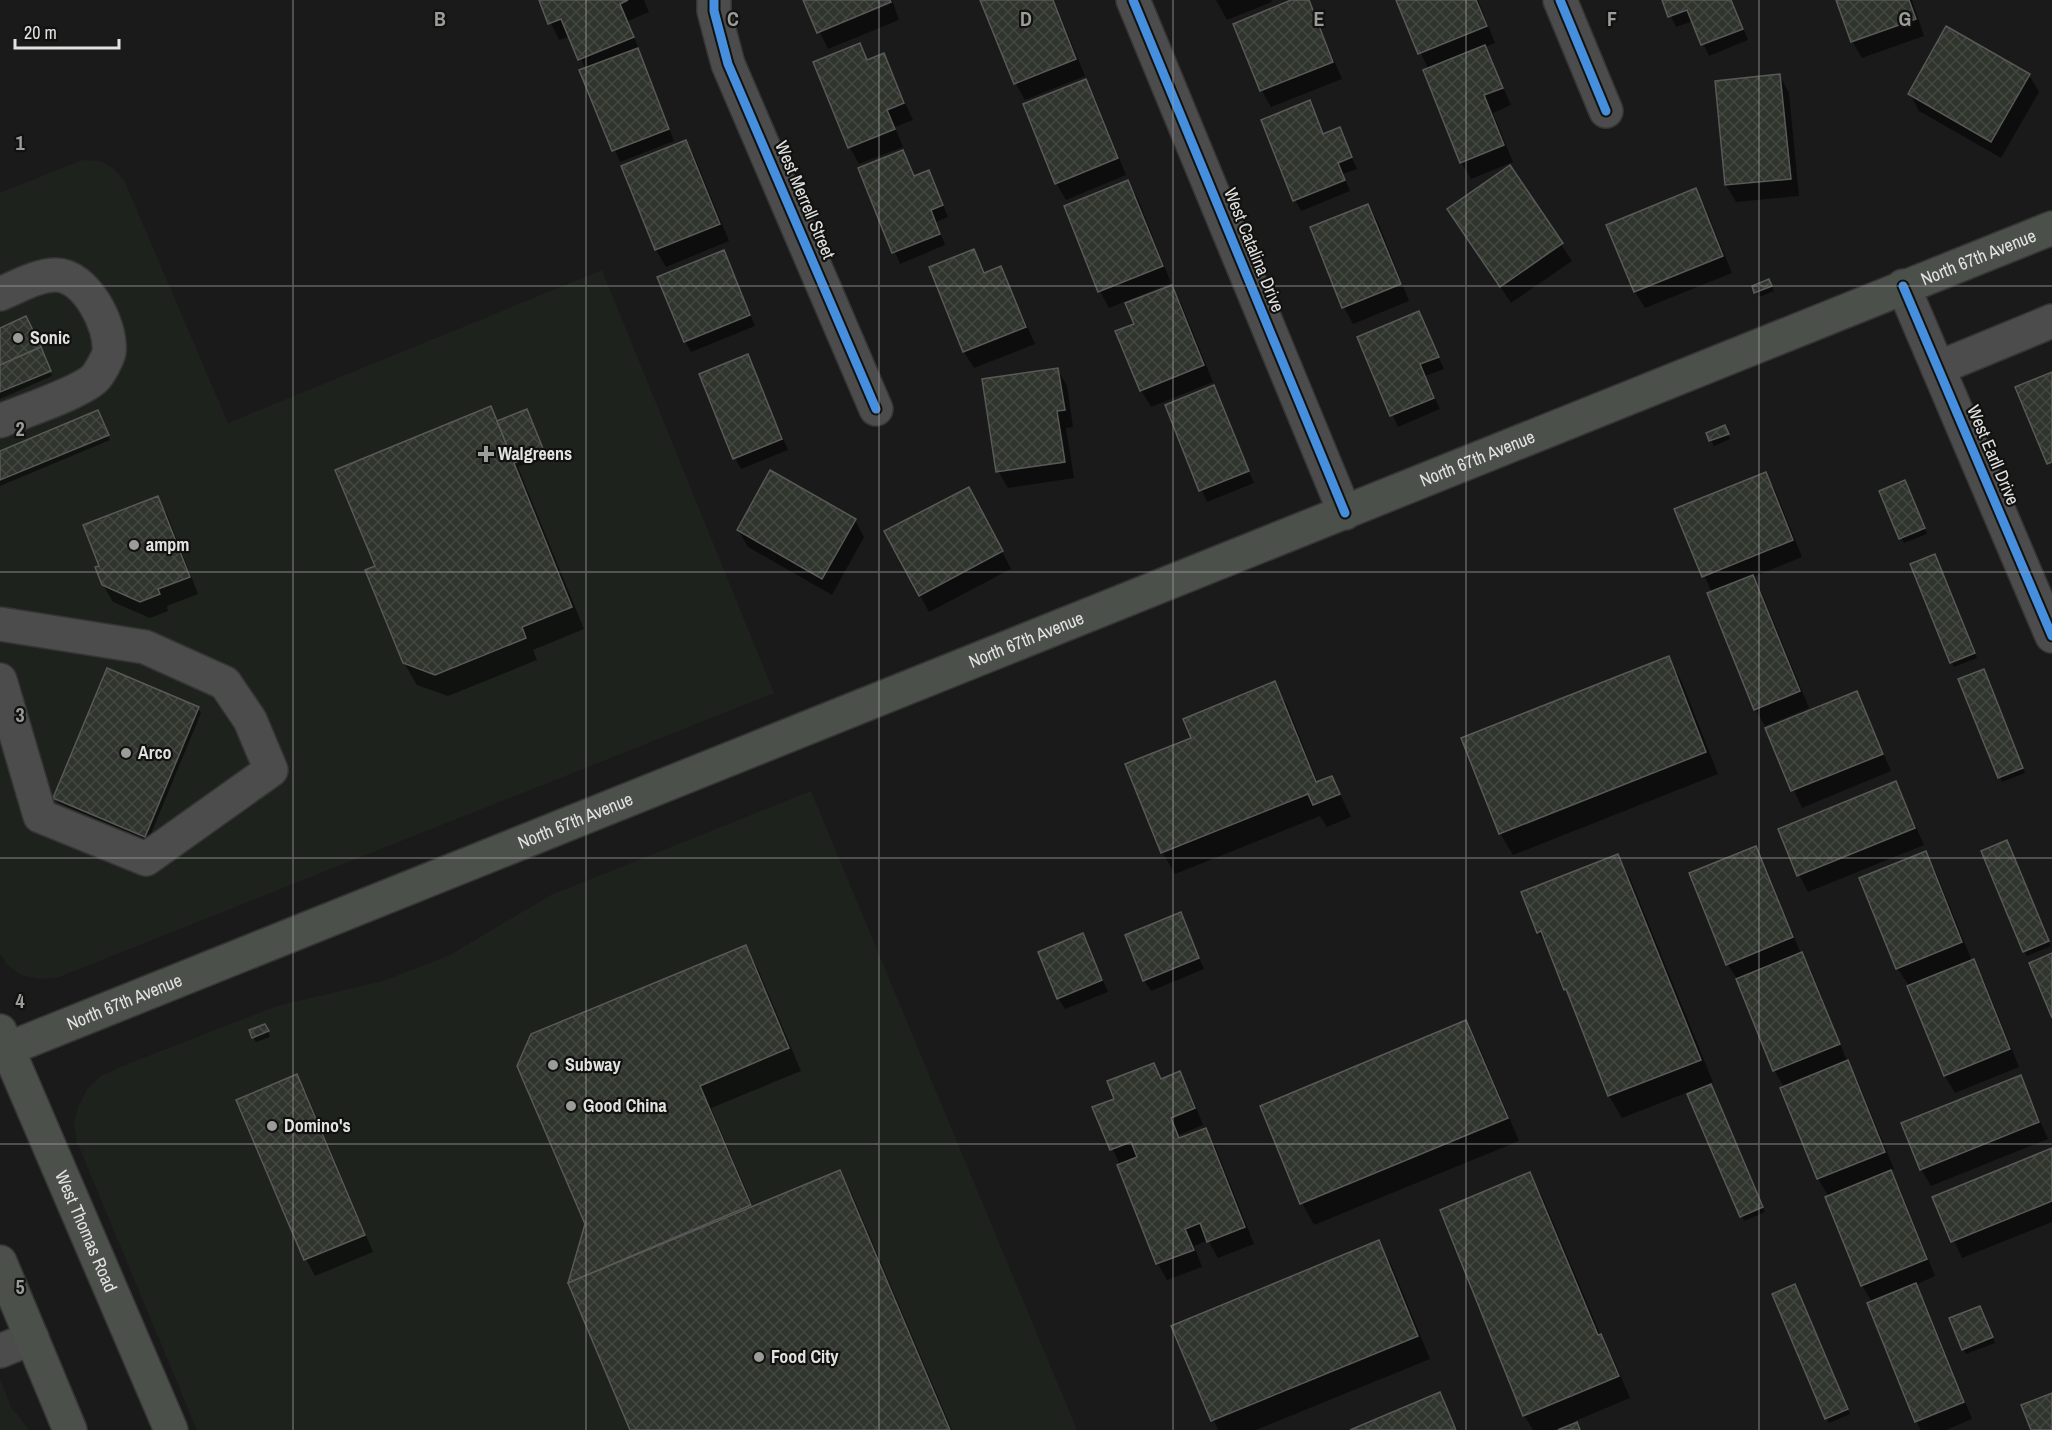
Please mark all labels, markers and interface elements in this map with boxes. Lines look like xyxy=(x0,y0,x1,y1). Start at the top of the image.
text: B xyxy=(434,5,446,32)
text: C xyxy=(727,5,739,32)
text: D xyxy=(1020,5,1032,32)
text: E xyxy=(1314,5,1325,32)
text: F xyxy=(1607,5,1617,32)
text: G xyxy=(1899,5,1911,32)
scale bar xyxy=(15,12,118,50)
text: 20 m xyxy=(24,20,57,45)
text: 1 xyxy=(15,129,25,156)
street label: West Merrell Street xyxy=(769,137,842,263)
street label: West Catalina Drive xyxy=(1218,184,1291,316)
street label: North 67th Avenue xyxy=(1917,223,2040,291)
place label: Sonic xyxy=(30,325,70,350)
marker: Sonic xyxy=(11,331,25,345)
street label: West Earll Drive xyxy=(1961,401,2026,509)
text: 2 xyxy=(15,415,25,442)
street label: North 67th Avenue xyxy=(1416,424,1538,493)
place label: Walgreens xyxy=(498,441,572,466)
marker: Walgreens xyxy=(479,447,493,461)
place label: ampm xyxy=(146,532,189,557)
marker: ampm xyxy=(127,538,141,552)
street label: North 67th Avenue xyxy=(965,605,1088,674)
text: 3 xyxy=(15,701,25,728)
place label: Arco xyxy=(138,740,172,765)
marker: Arco xyxy=(119,746,133,760)
street label: North 67th Avenue xyxy=(514,786,637,855)
street label: North 67th Avenue xyxy=(63,967,186,1036)
text: 4 xyxy=(15,987,25,1014)
place label: Subway xyxy=(565,1052,622,1077)
marker: Subway xyxy=(546,1058,560,1072)
place label: Good China xyxy=(583,1093,667,1118)
marker: Good China xyxy=(564,1099,578,1113)
place label: Domino's xyxy=(284,1113,351,1138)
marker: Domino's xyxy=(265,1119,279,1133)
street label: West Thomas Road xyxy=(49,1166,123,1296)
text: 5 xyxy=(15,1273,25,1300)
place label: Food City xyxy=(771,1344,839,1369)
marker: Food City xyxy=(752,1350,766,1364)

